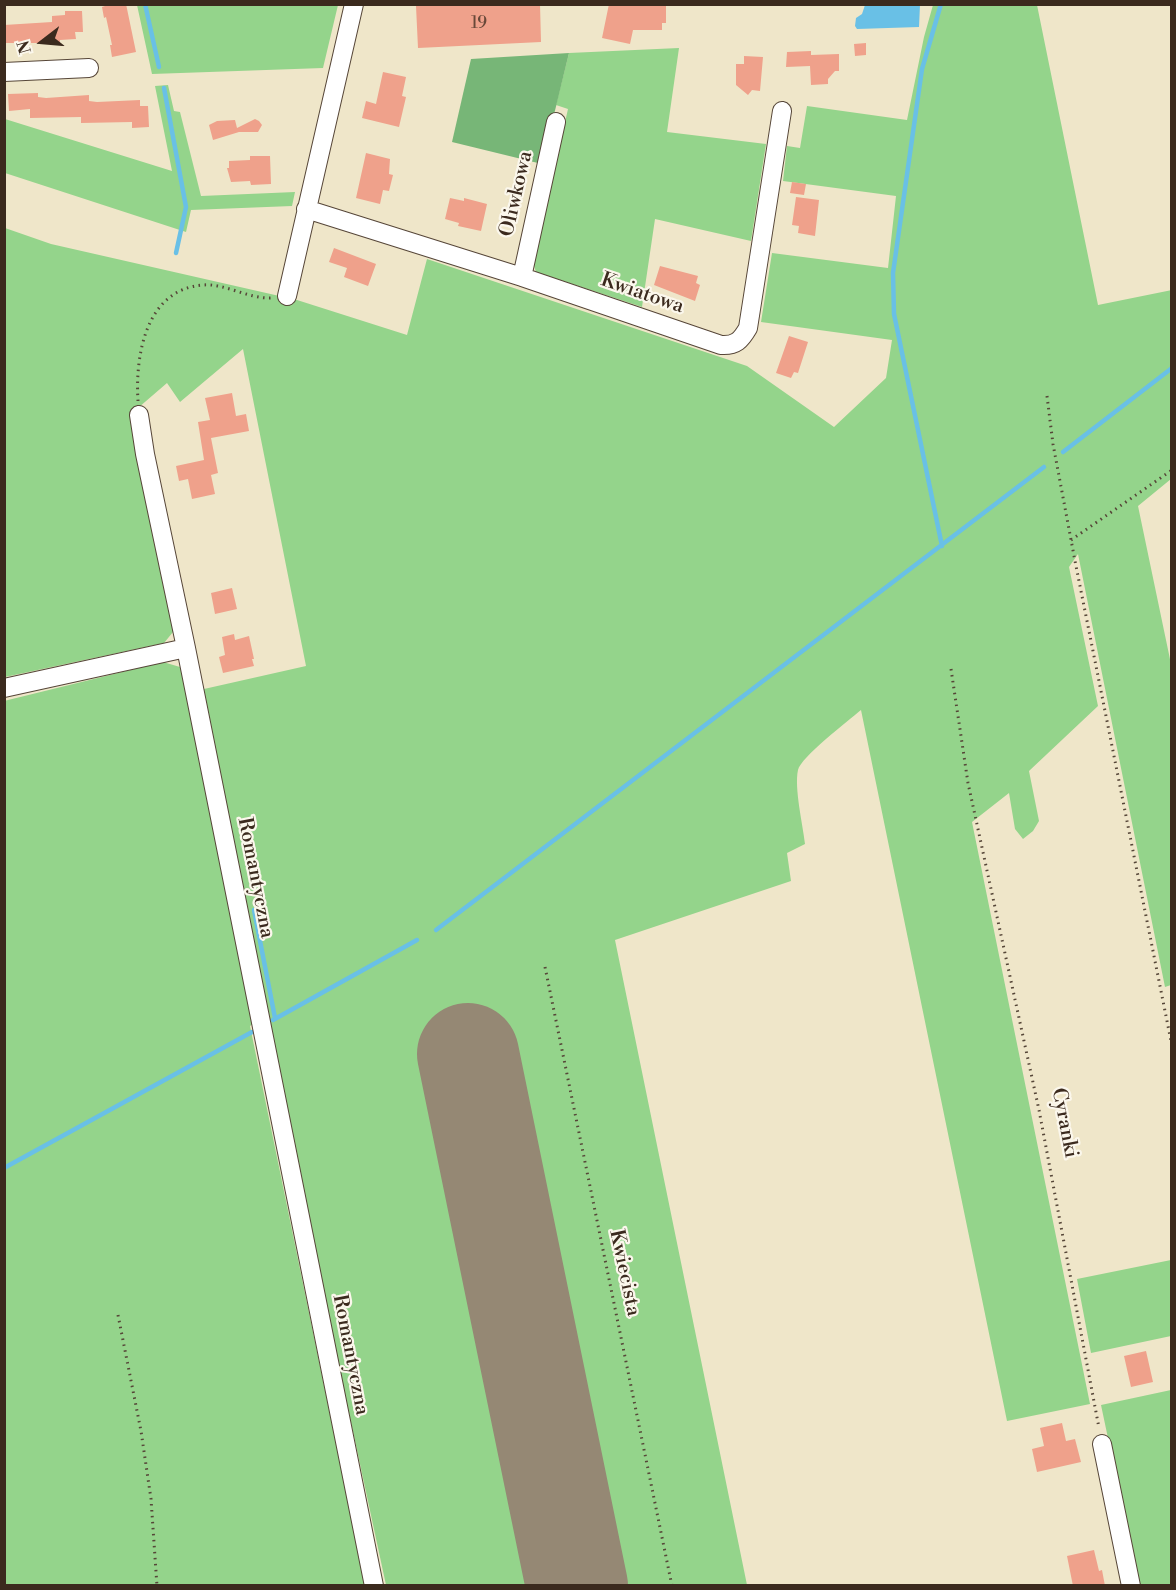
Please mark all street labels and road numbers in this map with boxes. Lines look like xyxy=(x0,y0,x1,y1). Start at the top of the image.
street label: Oliwkowa xyxy=(496,149,538,239)
street label: Kwiatowa xyxy=(597,269,687,319)
street label: Romantyczna xyxy=(232,816,278,940)
street label: Cyranki xyxy=(1045,1086,1083,1160)
street label: Kwiecista xyxy=(603,1228,645,1318)
street label: Romantyczna xyxy=(327,1293,373,1417)

